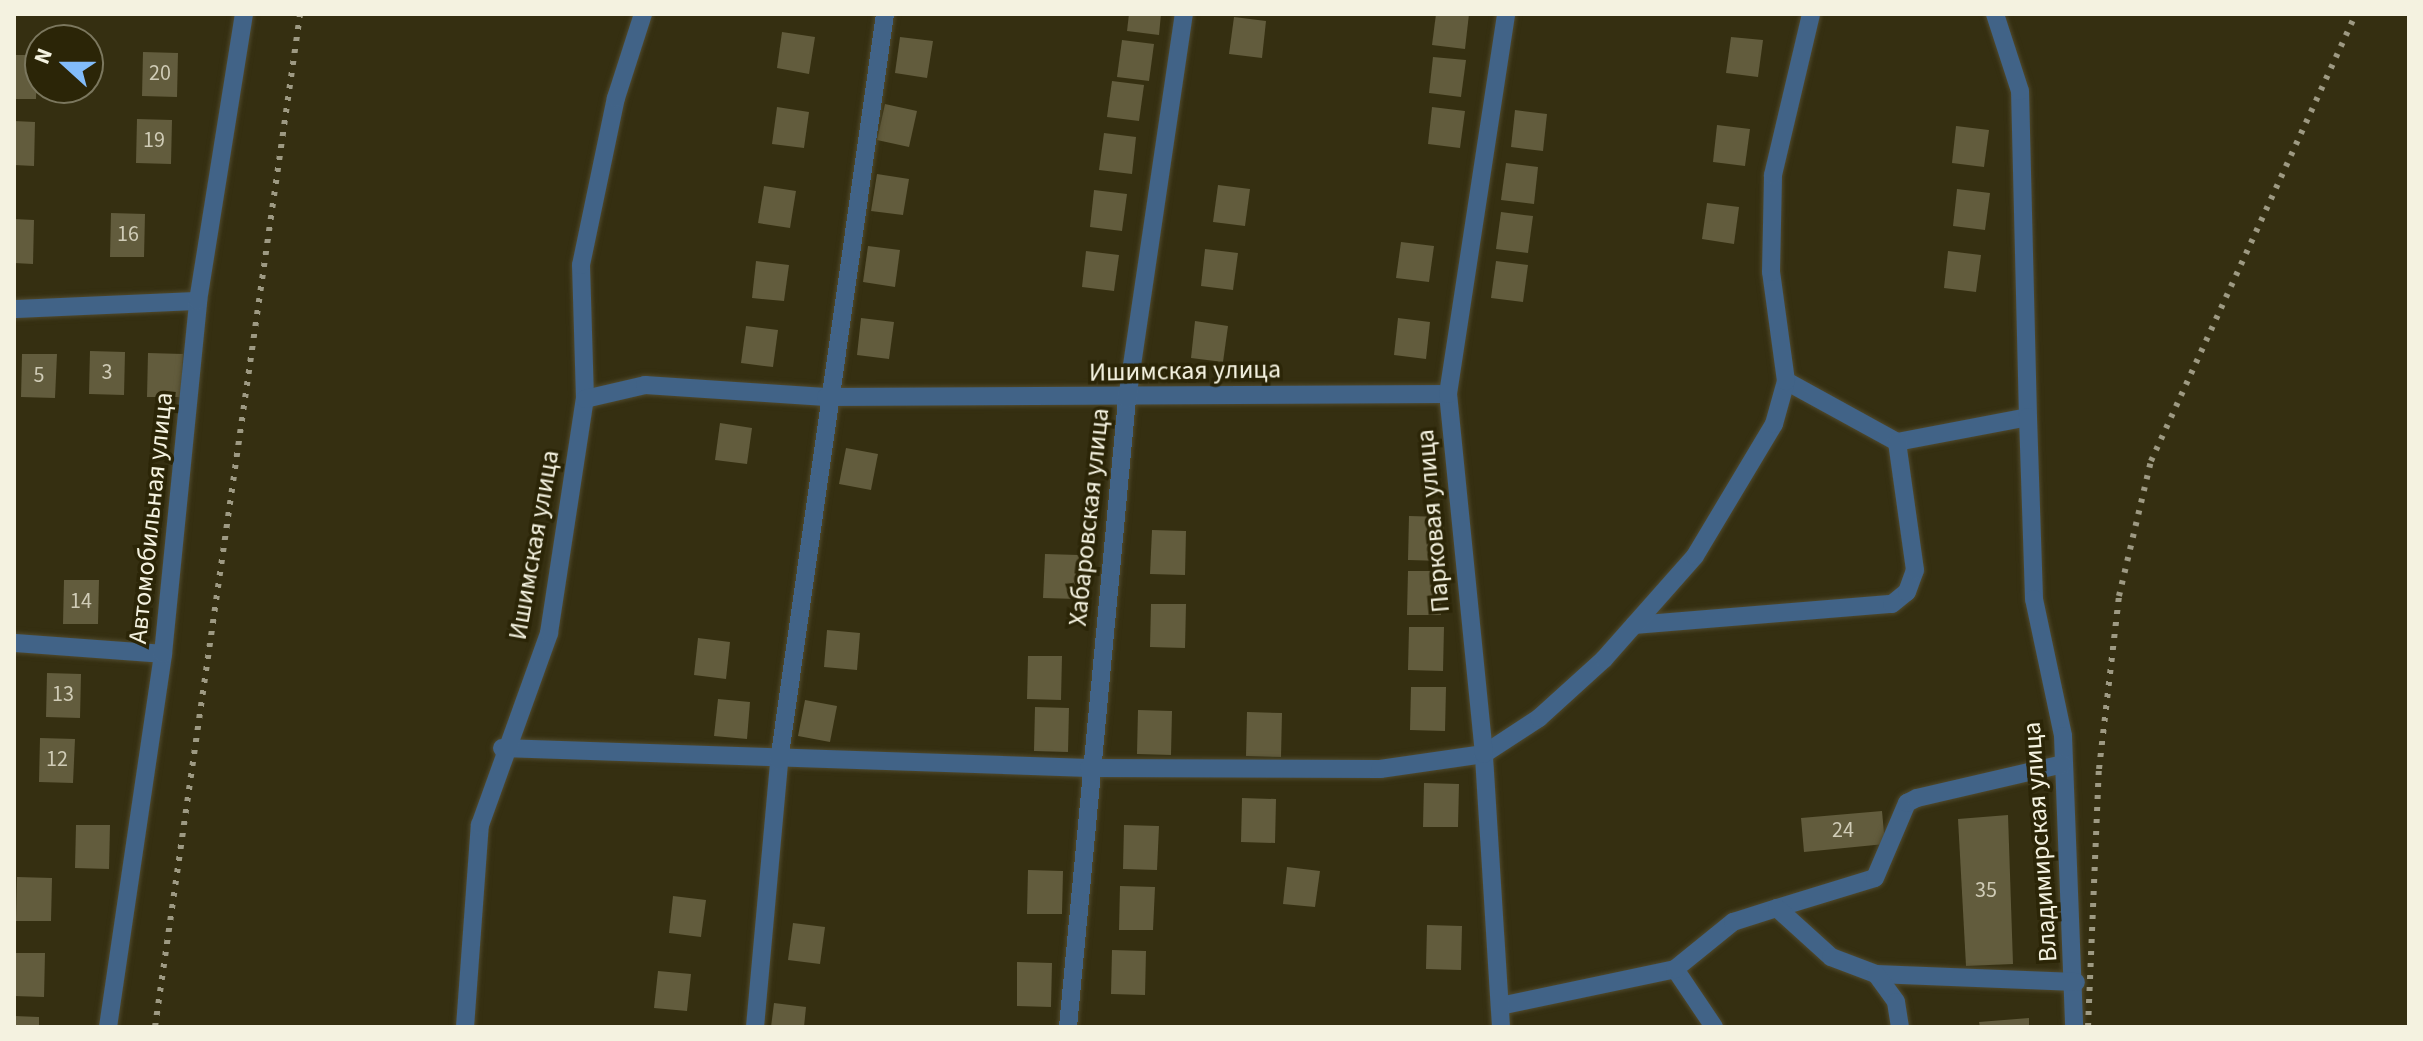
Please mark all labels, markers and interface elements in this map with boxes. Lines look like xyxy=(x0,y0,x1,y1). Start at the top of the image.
north arrow xyxy=(24,24,104,104)
text: N xyxy=(26,44,61,69)
house number: 20 xyxy=(149,61,171,87)
house number: 19 xyxy=(143,128,165,154)
house number: 16 xyxy=(117,222,139,248)
street label: Ишимская улица xyxy=(1089,354,1281,388)
house number: 3 xyxy=(102,360,112,386)
house number: 5 xyxy=(34,363,44,389)
street label: Автомобильная улица xyxy=(122,391,180,645)
street label: Хабаровская улица xyxy=(1062,406,1116,628)
street label: Парковая улица xyxy=(1409,428,1457,614)
street label: Ишимская улица xyxy=(502,448,566,642)
house number: 14 xyxy=(70,589,92,615)
house number: 13 xyxy=(52,682,74,708)
street label: Владимирская улица xyxy=(2016,721,2064,963)
house number: 12 xyxy=(46,747,68,773)
house number: 24 xyxy=(1832,818,1854,844)
house number: 35 xyxy=(1975,878,1997,904)

